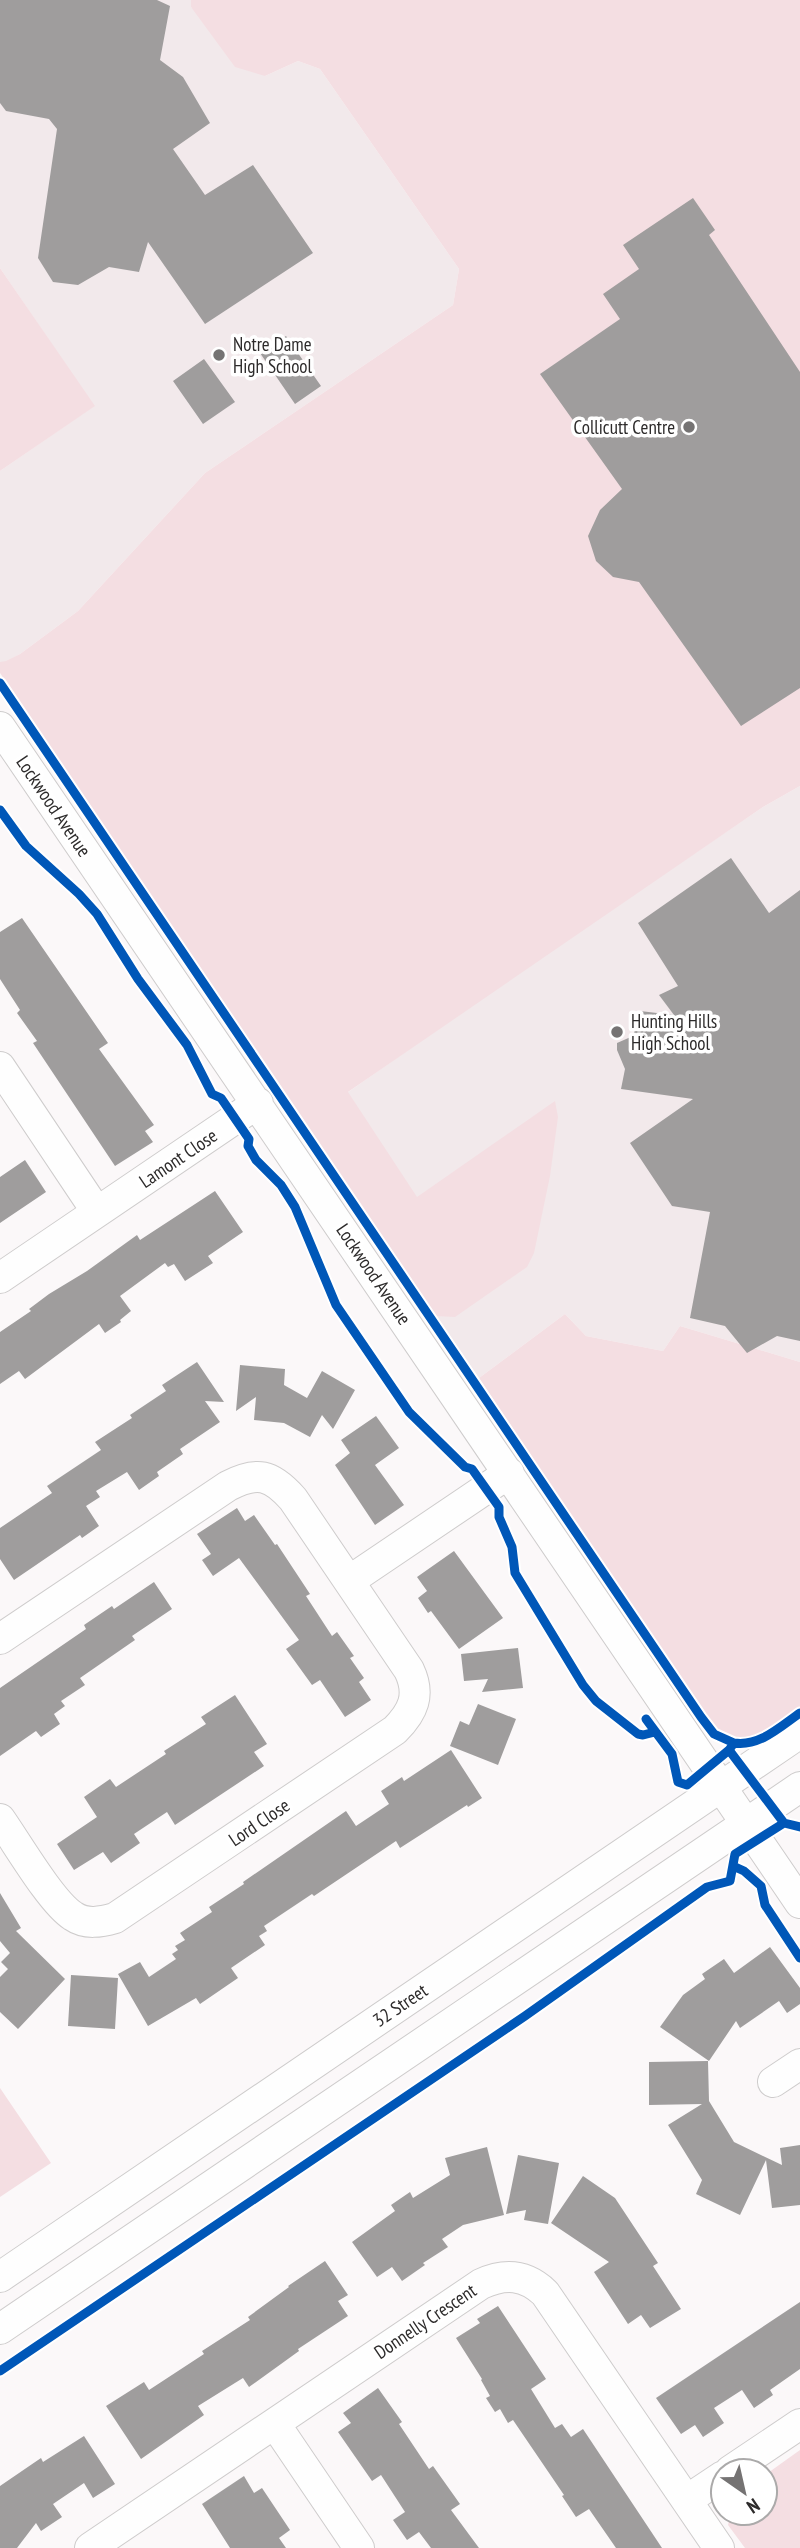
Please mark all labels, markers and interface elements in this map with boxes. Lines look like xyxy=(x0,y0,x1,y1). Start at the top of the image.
place label: Notre Dame High School xyxy=(233,332,313,378)
marker: Notre Dame High School xyxy=(211,347,227,363)
place label: Collicutt Centre xyxy=(574,415,675,439)
marker: Collicutt Centre xyxy=(681,419,697,435)
street label: Lockwood Avenue xyxy=(11,751,97,861)
place label: Hunting Hills High School xyxy=(631,1009,717,1055)
marker: Hunting Hills High School xyxy=(609,1024,625,1040)
street label: Lamont Close xyxy=(134,1123,222,1193)
street label: Lockwood Avenue xyxy=(331,1219,417,1329)
street label: Lord Close xyxy=(224,1793,294,1851)
street label: 32 Street xyxy=(368,1978,432,2032)
street label: Donnelly Crescent xyxy=(369,2278,481,2364)
north arrow xyxy=(709,2457,779,2527)
text: N xyxy=(743,2493,764,2519)

